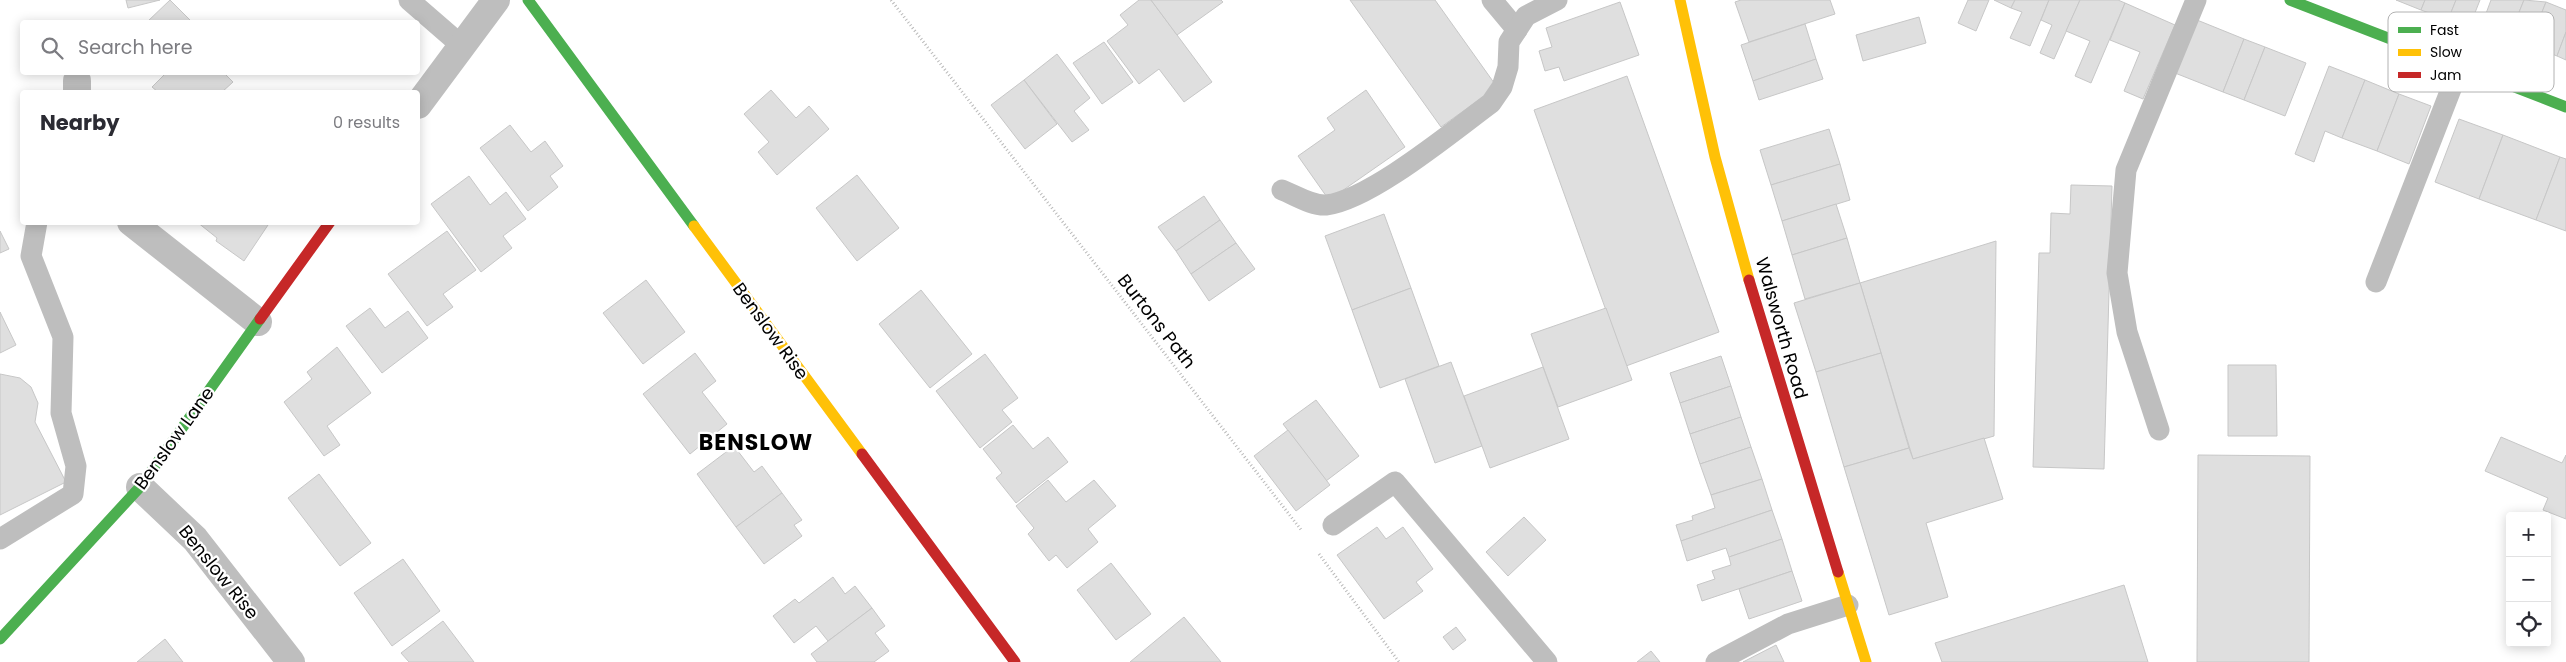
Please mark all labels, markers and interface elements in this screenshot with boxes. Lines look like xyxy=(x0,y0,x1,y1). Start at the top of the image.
legend xyxy=(2388,12,2554,92)
search box xyxy=(20,20,420,75)
text: Fast xyxy=(2430,20,2459,40)
icon: search xyxy=(38,34,66,62)
text: Search here xyxy=(78,34,192,61)
text: Slow xyxy=(2430,42,2463,62)
text: Jam xyxy=(2430,65,2461,85)
text: Nearby xyxy=(40,108,120,137)
text: 0 results xyxy=(333,111,400,134)
street label: Walsworth Road xyxy=(1750,254,1814,402)
street label: Burtons Path xyxy=(1112,268,1202,374)
street label: Benslow Rise xyxy=(727,277,815,385)
street label: Benslow Lane xyxy=(128,382,220,494)
district label: BENSLOW xyxy=(699,427,813,458)
map controls xyxy=(2506,512,2551,647)
button: + xyxy=(2506,512,2551,557)
street label: Benslow Rise xyxy=(173,520,265,624)
button: − xyxy=(2506,557,2551,602)
button: locate xyxy=(2506,602,2551,647)

